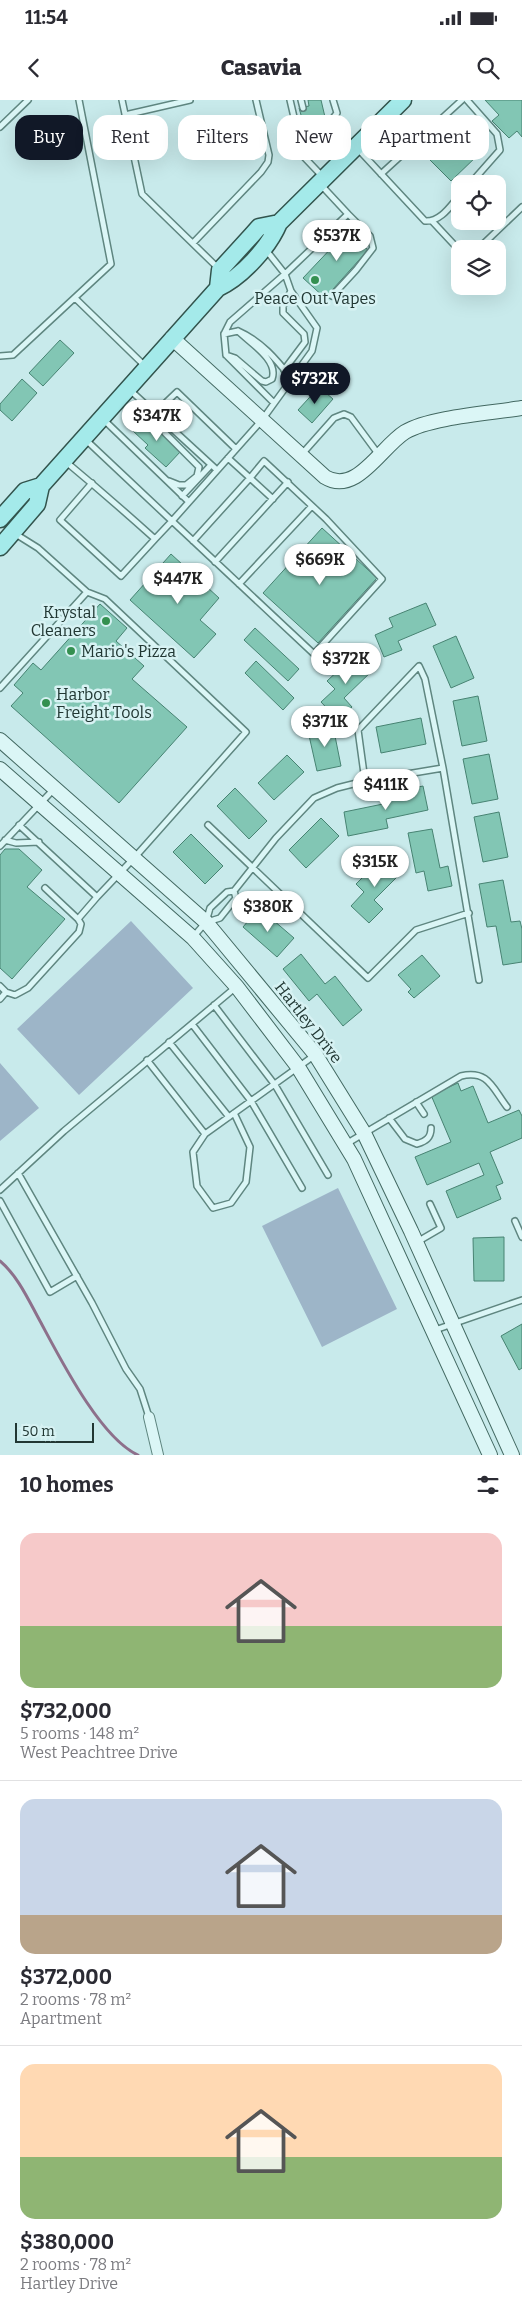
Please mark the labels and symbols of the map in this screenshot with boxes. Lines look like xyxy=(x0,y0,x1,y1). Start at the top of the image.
pin: $537K xyxy=(302,220,372,262)
marker: Peace Out Vapes xyxy=(309,274,321,286)
place label: Peace Out Vapes xyxy=(254,289,376,308)
pin: $732K xyxy=(280,362,350,405)
pin: $347K xyxy=(122,400,192,442)
pin: $669K xyxy=(285,544,355,586)
pin: $447K xyxy=(143,562,213,605)
place label: Krystal Cleaners xyxy=(31,603,96,640)
marker: Krystal Cleaners xyxy=(100,615,112,627)
place label: Mario's Pizza xyxy=(81,642,176,661)
pin: $372K xyxy=(311,642,381,685)
marker: Mario's Pizza xyxy=(65,645,77,657)
place label: Harbor Freight Tools xyxy=(56,685,152,722)
marker: Harbor Freight Tools xyxy=(40,697,52,709)
pin: $371K xyxy=(290,706,360,748)
pin: $411K xyxy=(351,768,421,811)
pin: $315K xyxy=(340,846,410,888)
pin: $380K xyxy=(233,890,303,933)
street label: Hartley Drive xyxy=(271,978,346,1067)
scale bar xyxy=(15,1420,94,1443)

